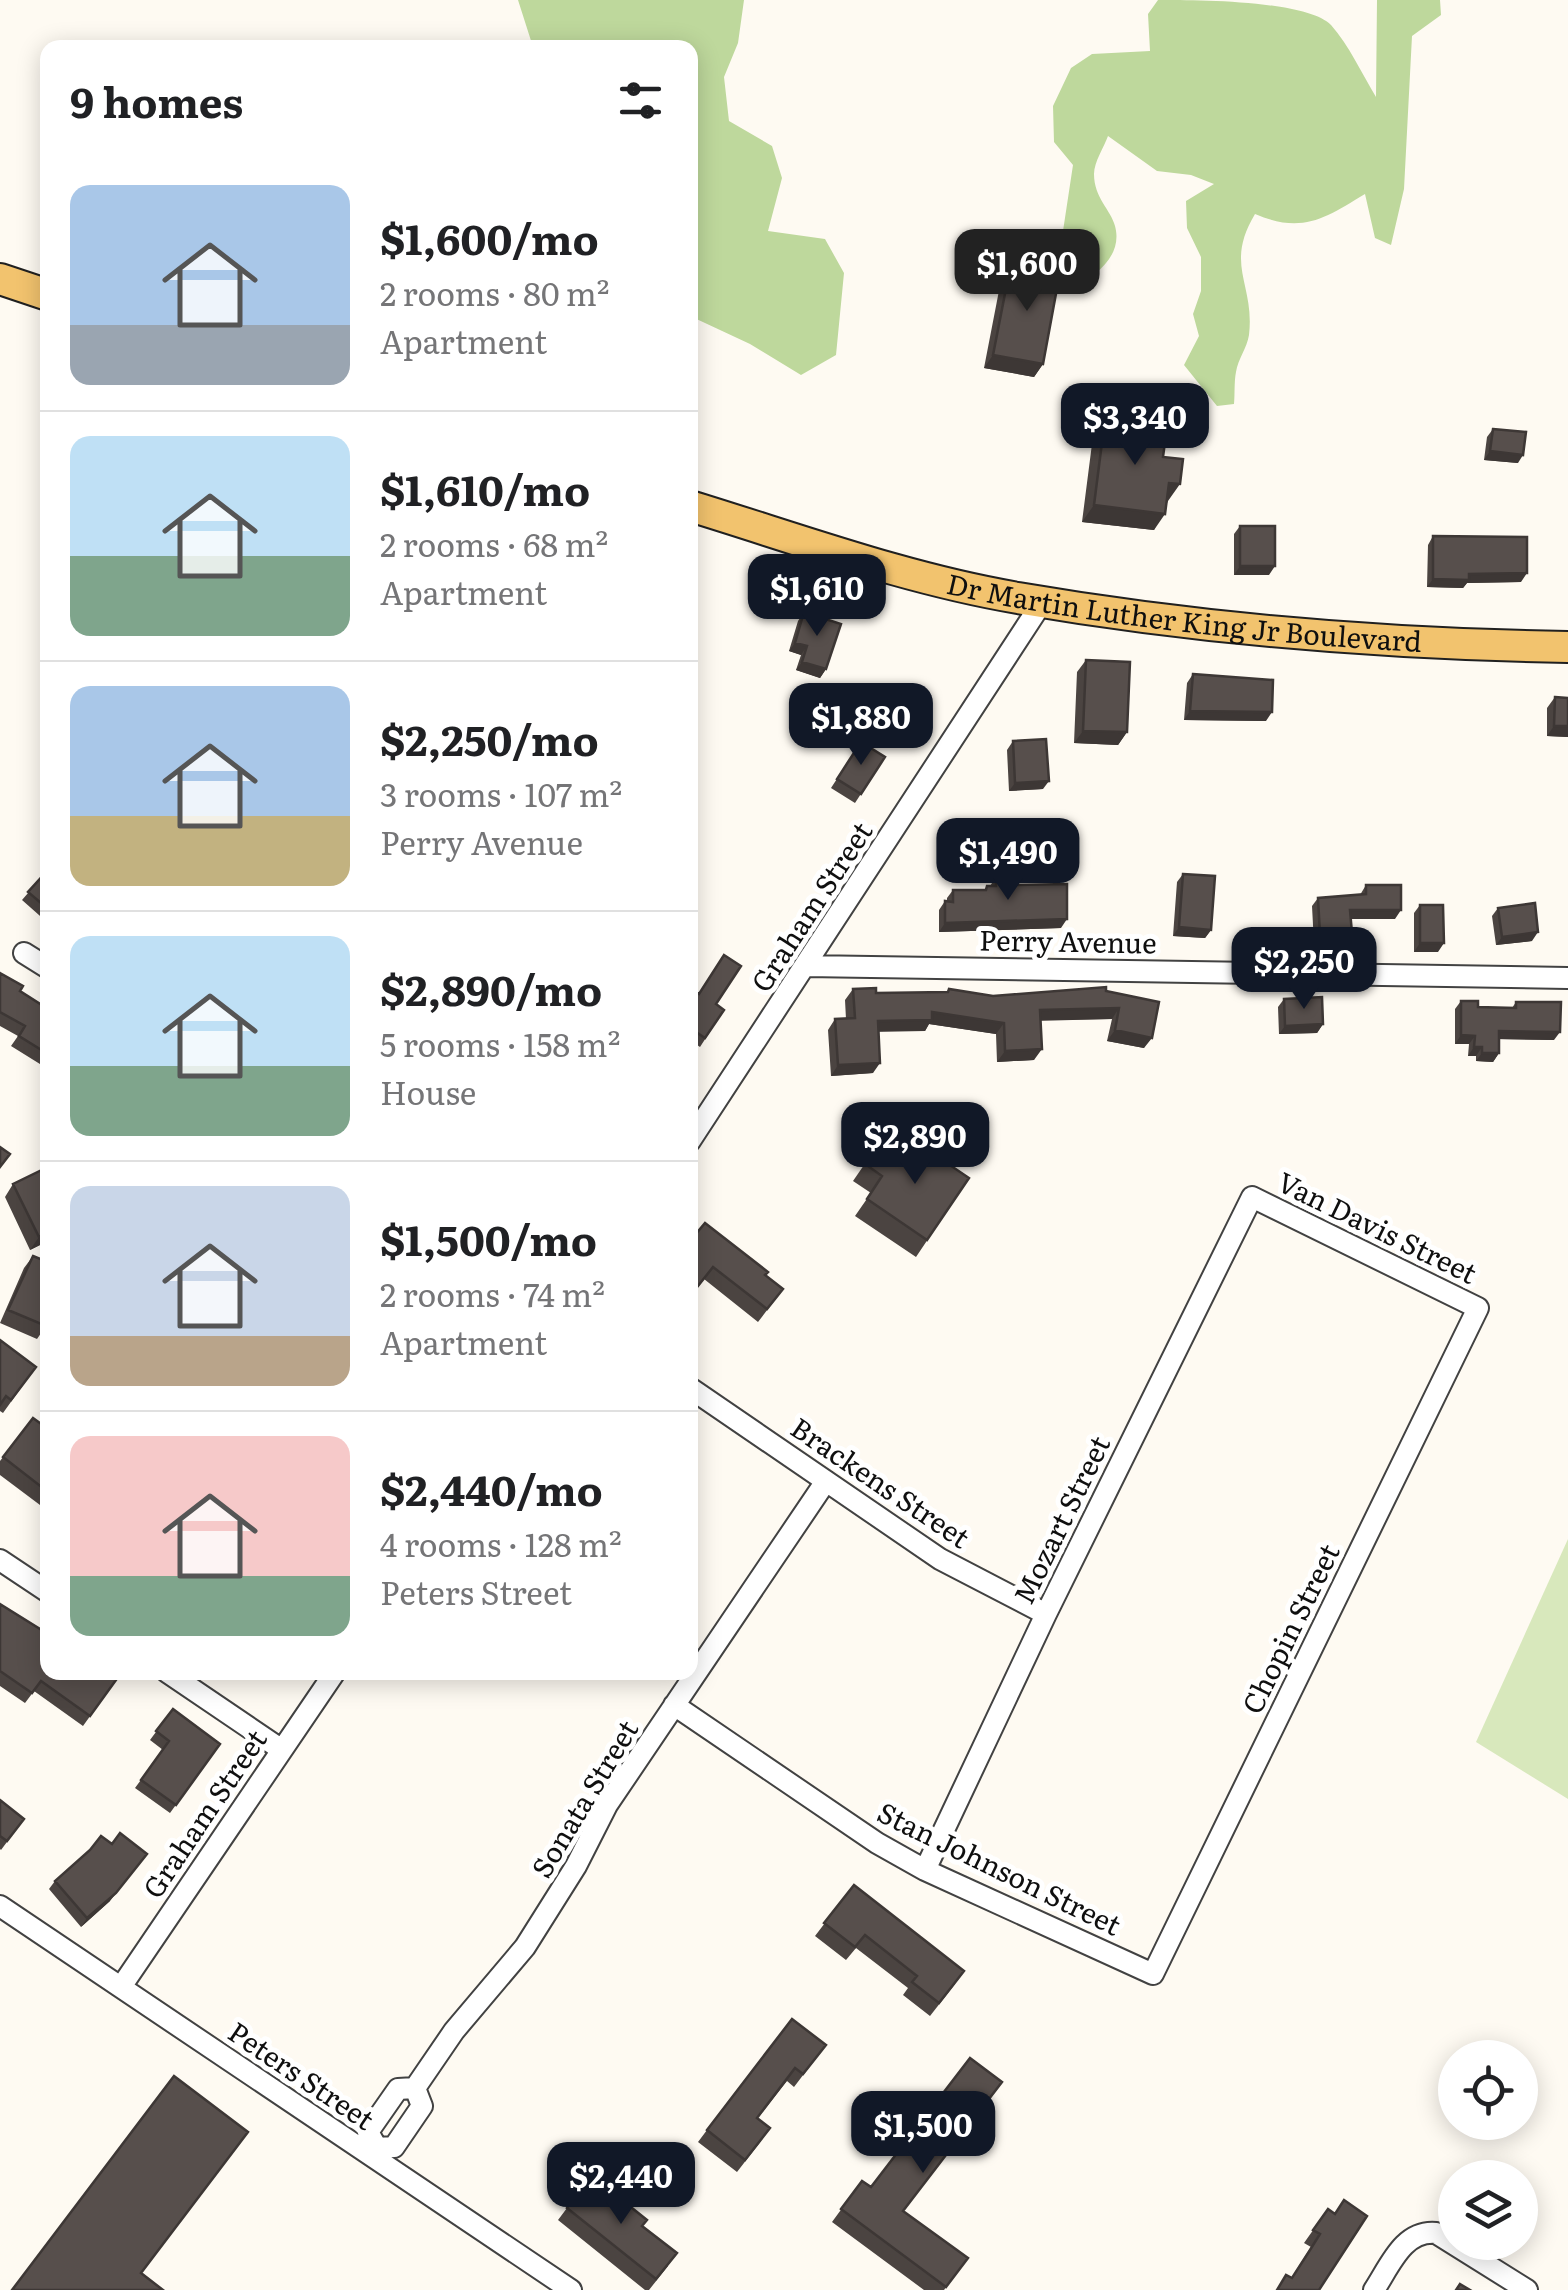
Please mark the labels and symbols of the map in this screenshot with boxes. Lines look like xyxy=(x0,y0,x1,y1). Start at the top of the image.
pin: $1,600 xyxy=(946,229,1108,314)
pin: $3,340 xyxy=(1054,383,1216,468)
pin: $1,610 xyxy=(736,554,898,639)
street label: Dr Martin Luther King Jr Boulevard xyxy=(943,561,1423,661)
pin: $1,880 xyxy=(780,683,942,768)
street label: Graham Street xyxy=(739,812,882,999)
pin: $1,490 xyxy=(927,818,1089,903)
street label: Perry Avenue xyxy=(979,917,1157,963)
pin: $2,250 xyxy=(1223,927,1385,1012)
pin: $2,890 xyxy=(834,1102,996,1187)
street label: Van Davis Street xyxy=(1271,1160,1485,1293)
street label: Brackens Street xyxy=(783,1406,980,1557)
street label: Mozart Street xyxy=(1001,1427,1119,1610)
street label: Chopin Street xyxy=(1230,1535,1349,1720)
street label: Sonata Street xyxy=(520,1710,647,1885)
street label: Graham Street xyxy=(131,1720,276,1906)
street label: Stan Johnson Street xyxy=(871,1790,1129,1945)
street label: Peters Street xyxy=(221,2010,384,2139)
pin: $1,500 xyxy=(842,2091,1004,2176)
pin: $2,440 xyxy=(540,2142,702,2227)

